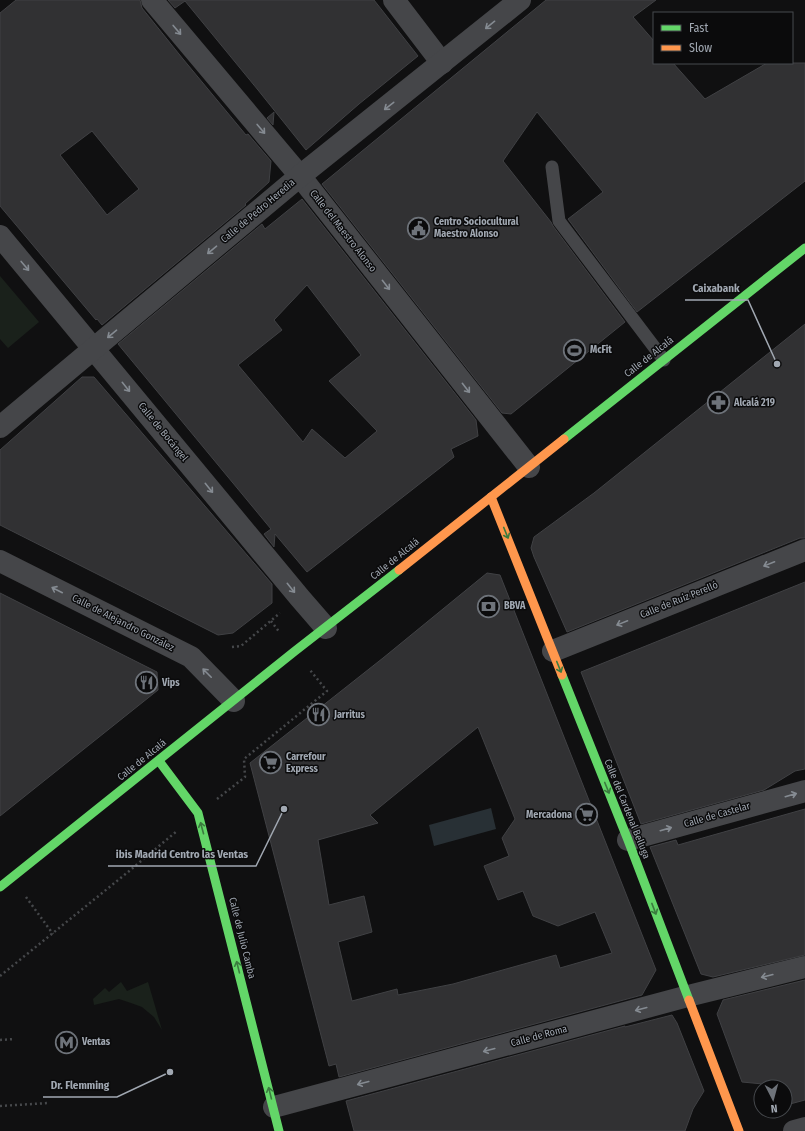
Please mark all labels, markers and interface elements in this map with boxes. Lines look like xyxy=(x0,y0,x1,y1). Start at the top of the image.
legend xyxy=(653,12,793,64)
one-way arrow xyxy=(484,20,495,29)
text: Fast xyxy=(689,21,708,35)
one-way arrow xyxy=(173,24,182,35)
text: Slow xyxy=(689,41,712,55)
one-way arrow xyxy=(383,102,394,110)
one-way arrow xyxy=(257,124,266,135)
street label: Calle de Pedro Heredia xyxy=(219,176,298,245)
street label: Calle del Maestro Alonso xyxy=(307,188,379,274)
public building icon: Centro Sociocultural Maestro Alonso xyxy=(406,215,432,241)
place label: Centro Sociocultural Maestro Alonso xyxy=(434,216,519,240)
one-way arrow xyxy=(207,246,217,255)
one-way arrow xyxy=(21,260,29,271)
callout: Caixabank xyxy=(685,277,748,300)
one-way arrow xyxy=(382,280,390,291)
text: Caixabank xyxy=(692,282,740,295)
one-way arrow xyxy=(107,329,118,338)
street label: Calle de Alcalá xyxy=(622,334,676,380)
sports icon: McFit xyxy=(562,337,588,363)
place label: McFit xyxy=(590,344,612,356)
one-way arrow xyxy=(122,382,130,393)
one-way arrow xyxy=(462,382,471,393)
pharmacy icon: Alcalá 219 xyxy=(705,390,731,416)
place label: Alcalá 219 xyxy=(733,396,775,409)
street label: Calle de Bocángel xyxy=(136,400,191,464)
one-way arrow xyxy=(204,482,213,493)
one-way arrow xyxy=(502,527,510,539)
street label: Calle de Alcalá xyxy=(368,536,422,582)
one-way arrow xyxy=(763,561,775,569)
street label: Calle de Ruiz Perelló xyxy=(638,579,720,621)
one-way arrow xyxy=(287,583,296,593)
one-way arrow xyxy=(51,586,63,593)
street label: Calle de Alejandro González xyxy=(70,592,176,654)
bank icon: BBVA xyxy=(475,593,501,619)
place label: BBVA xyxy=(504,600,526,612)
one-way arrow xyxy=(617,619,629,627)
one-way arrow xyxy=(556,660,563,672)
one-way arrow xyxy=(202,668,211,678)
restaurant icon: Vips xyxy=(134,670,160,696)
place label: Vips xyxy=(161,677,180,689)
restaurant icon: Jarritus xyxy=(305,702,331,728)
place label: Jarritus xyxy=(333,709,365,721)
street label: Calle de Alcalá xyxy=(115,737,169,783)
supermarket icon: Carrefour Express xyxy=(257,750,283,776)
place label: Carrefour Express xyxy=(286,751,326,775)
street label: Calle del Cardenal Belluga xyxy=(602,757,653,861)
one-way arrow xyxy=(604,781,612,793)
one-way arrow xyxy=(784,790,797,798)
street label: Calle de Castelar xyxy=(683,800,752,830)
supermarket icon: Mercadona xyxy=(574,802,600,828)
place label: Mercadona xyxy=(526,809,572,821)
one-way arrow xyxy=(198,821,205,834)
one-way arrow xyxy=(659,825,672,832)
callout: ibis Madrid Centro las Ventas xyxy=(108,843,256,866)
text: ibis Madrid Centro las Ventas xyxy=(116,848,248,861)
street label: Calle de Julio Camba xyxy=(226,896,258,980)
one-way arrow xyxy=(651,902,659,914)
one-way arrow xyxy=(234,961,241,974)
one-way arrow xyxy=(761,973,774,981)
one-way arrow xyxy=(635,1006,648,1013)
street label: Calle de Roma xyxy=(509,1023,569,1049)
metro station icon: Ventas xyxy=(54,1029,80,1055)
place label: Ventas xyxy=(81,1036,111,1048)
one-way arrow xyxy=(482,1046,495,1054)
callout: Dr. Flemming xyxy=(43,1074,117,1097)
text: Dr. Flemming xyxy=(51,1079,110,1092)
north arrow xyxy=(753,1079,793,1119)
one-way arrow xyxy=(357,1080,370,1087)
one-way arrow xyxy=(266,1087,273,1100)
text: N xyxy=(770,1102,778,1115)

